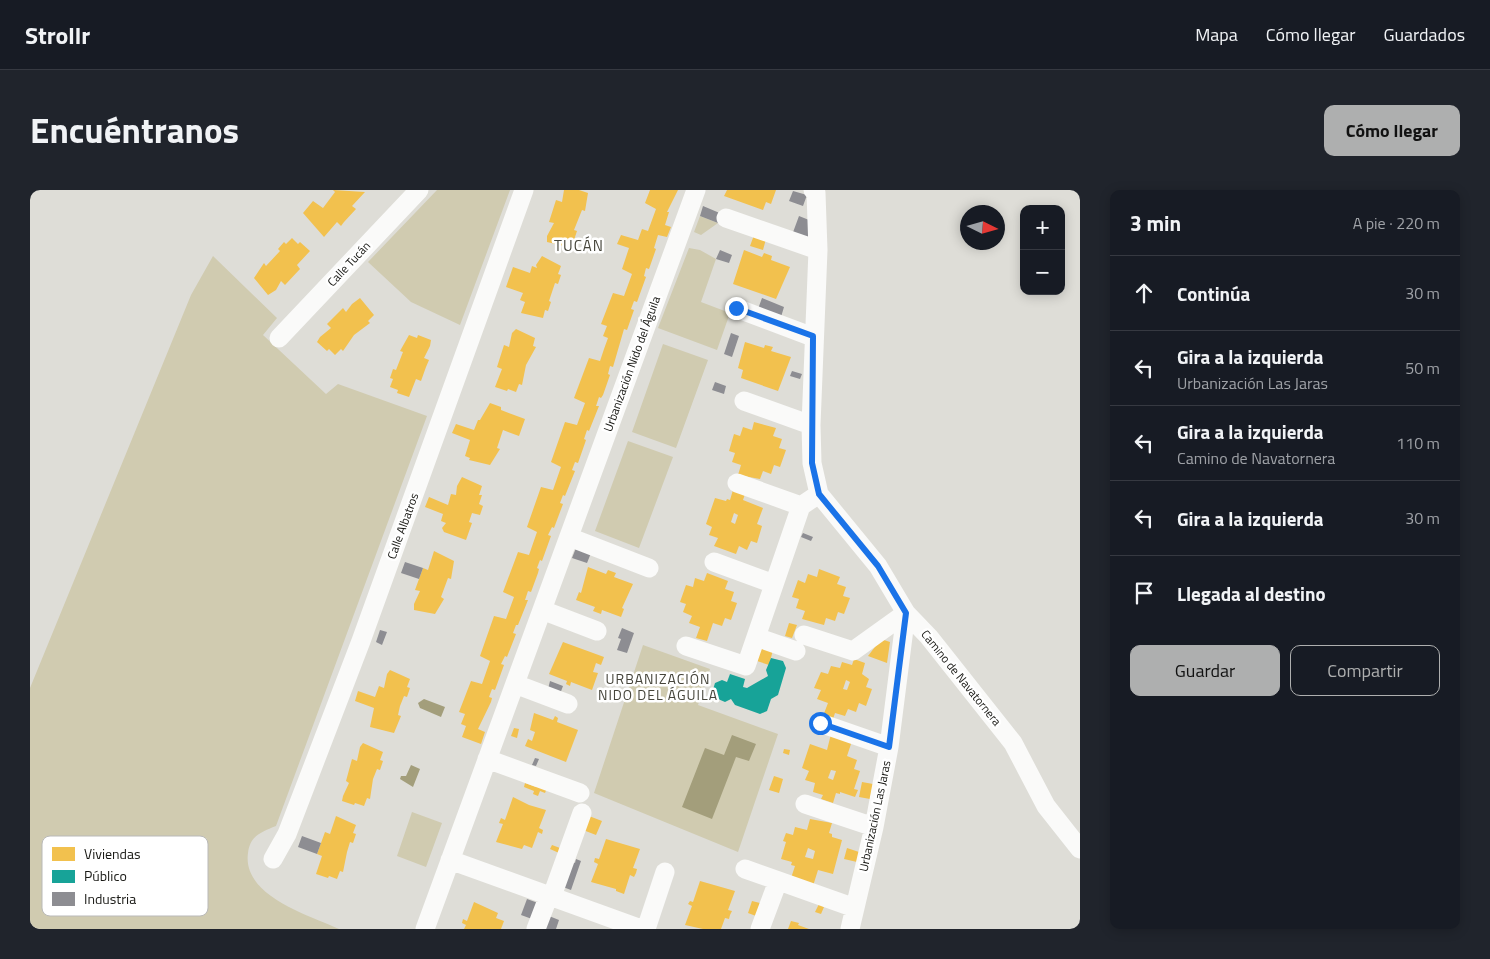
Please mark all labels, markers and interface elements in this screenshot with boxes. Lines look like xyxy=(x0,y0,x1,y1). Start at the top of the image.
text: Strollr xyxy=(25,17,90,53)
text: Mapa xyxy=(1195,21,1238,48)
text: Cómo llegar xyxy=(1266,21,1355,48)
text: Guardados xyxy=(1383,21,1465,48)
text: Encuéntranos xyxy=(30,103,239,157)
button: Cómo llegar xyxy=(1324,105,1460,156)
north arrow xyxy=(960,205,1005,250)
map controls xyxy=(1020,205,1065,295)
button: + xyxy=(1020,205,1065,250)
text: 3 min xyxy=(1130,207,1181,239)
text: A pie · 220 m xyxy=(1353,211,1440,235)
district label: TUCÁN xyxy=(554,234,604,257)
street label: Calle Tucán xyxy=(323,237,375,291)
button: − xyxy=(1020,250,1065,295)
icon: ahead xyxy=(1130,279,1158,307)
text: Continúa xyxy=(1177,279,1250,308)
text: 30 m xyxy=(1405,281,1440,305)
street label: Urbanización Nido del Águila xyxy=(598,293,665,434)
route end xyxy=(725,297,748,320)
text: Gira a la izquierda xyxy=(1177,342,1324,371)
icon: left xyxy=(1130,354,1158,382)
text: 50 m xyxy=(1405,356,1440,380)
text: Urbanización Las Jaras xyxy=(1177,371,1328,395)
text: Gira a la izquierda xyxy=(1177,417,1324,446)
icon: left xyxy=(1130,429,1158,457)
text: 110 m xyxy=(1396,431,1440,455)
text: Camino de Navatornera xyxy=(1177,446,1335,470)
street label: Calle Albatros xyxy=(382,490,423,562)
icon: left xyxy=(1130,504,1158,532)
text: Gira a la izquierda xyxy=(1177,504,1324,533)
text: 30 m xyxy=(1405,506,1440,530)
icon: arrive xyxy=(1130,579,1158,607)
text: Llegada al destino xyxy=(1177,579,1326,608)
street label: Camino de Navatornera xyxy=(917,626,1006,730)
button: Guardar xyxy=(1130,645,1280,696)
button: Compartir xyxy=(1290,645,1440,696)
district label: URBANIZACIÓN NIDO DEL ÁGUILA xyxy=(598,668,718,705)
route start xyxy=(809,712,832,735)
street label: Urbanización Las Jaras xyxy=(853,758,896,873)
legend xyxy=(42,836,208,916)
text: Viviendas xyxy=(84,843,141,864)
text: Público xyxy=(84,865,127,886)
text: Industria xyxy=(84,888,136,909)

